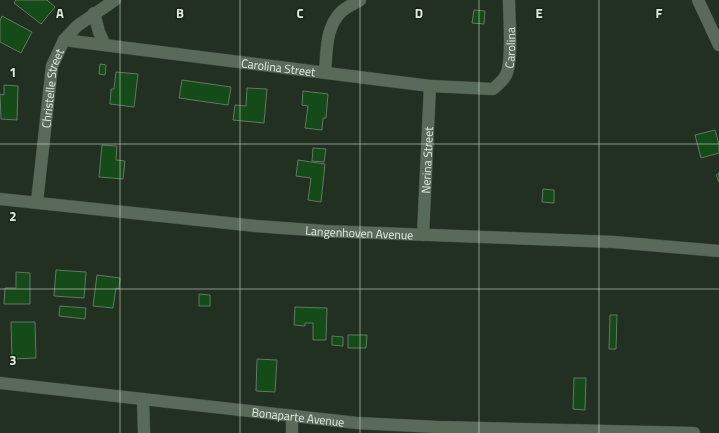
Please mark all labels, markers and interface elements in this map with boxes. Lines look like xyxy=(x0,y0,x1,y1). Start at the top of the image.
text: A xyxy=(56,3,64,23)
text: B xyxy=(176,3,184,23)
text: C xyxy=(296,3,304,23)
text: D xyxy=(415,3,423,23)
text: E xyxy=(535,3,543,23)
text: F xyxy=(656,3,663,23)
street label: Carolina xyxy=(499,27,520,70)
street label: Christelle Street xyxy=(36,44,69,129)
street label: Carolina Street xyxy=(240,53,317,81)
text: 1 xyxy=(9,62,17,82)
street label: Nerina Street xyxy=(415,125,438,194)
text: 2 xyxy=(9,206,17,226)
street label: Langenhoven Avenue xyxy=(305,220,414,244)
text: 3 xyxy=(9,350,17,370)
street label: Bonaparte Avenue xyxy=(251,402,346,431)

